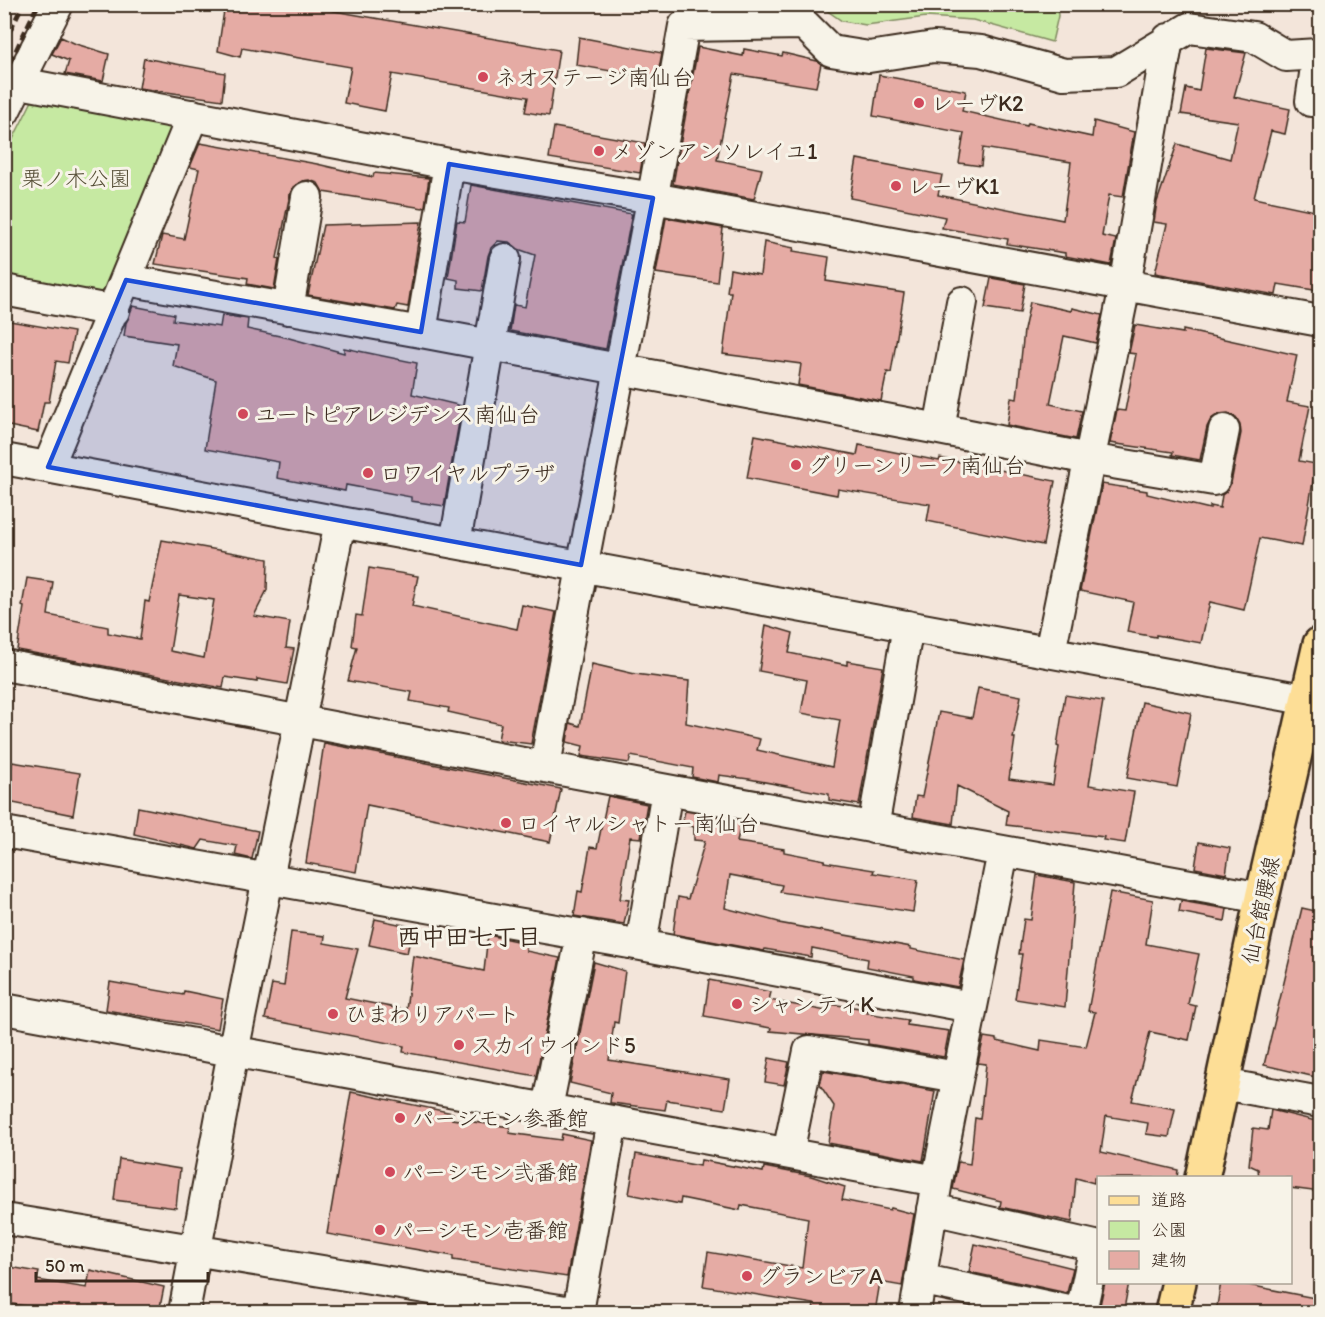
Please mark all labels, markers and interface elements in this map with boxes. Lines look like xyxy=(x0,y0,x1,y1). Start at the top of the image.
place label: ネオステージ南仙台 xyxy=(495,64,693,91)
marker: ネオステージ南仙台 xyxy=(476,70,490,84)
place label: レーヴK2 xyxy=(931,90,1024,117)
marker: レーヴK2 xyxy=(912,96,926,110)
place label: メゾンアンソレイユ1 xyxy=(611,138,817,165)
marker: メゾンアンソレイユ1 xyxy=(592,144,606,158)
park label: 栗ノ木公園 xyxy=(21,165,131,192)
place label: レーヴK1 xyxy=(908,173,999,200)
marker: レーヴK1 xyxy=(889,179,903,193)
place label: ユートピアレジデンス南仙台 xyxy=(255,401,540,428)
marker: ユートピアレジデンス南仙台 xyxy=(236,407,250,421)
place label: グリーンリーフ南仙台 xyxy=(808,452,1026,479)
marker: グリーンリーフ南仙台 xyxy=(789,458,803,472)
place label: ロワイヤルプラザ xyxy=(380,460,556,487)
marker: ロワイヤルプラザ xyxy=(361,466,375,480)
place label: ロイヤルシャトー南仙台 xyxy=(518,810,760,837)
marker: ロイヤルシャトー南仙台 xyxy=(499,816,513,830)
street label: 仙台館腰線 xyxy=(1236,853,1285,967)
district label: 西中田七丁目 xyxy=(397,922,541,951)
place label: シャンティK xyxy=(749,991,874,1018)
marker: シャンティK xyxy=(730,997,744,1011)
place label: ひまわりアパート xyxy=(345,1001,520,1028)
marker: ひまわりアパート xyxy=(326,1007,340,1021)
place label: スカイウインド5 xyxy=(471,1032,636,1059)
marker: スカイウインド5 xyxy=(452,1038,466,1052)
place label: パーシモン参番館 xyxy=(412,1105,588,1132)
marker: パーシモン参番館 xyxy=(393,1111,407,1125)
place label: パーシモン弐番館 xyxy=(402,1159,578,1186)
marker: パーシモン弐番館 xyxy=(383,1165,397,1179)
legend xyxy=(1097,1176,1292,1284)
text: 道路 xyxy=(1151,1189,1187,1211)
place label: パーシモン壱番館 xyxy=(392,1217,568,1244)
text: 公園 xyxy=(1151,1219,1187,1241)
marker: パーシモン壱番館 xyxy=(373,1223,387,1237)
scale bar xyxy=(36,1245,208,1283)
text: 建物 xyxy=(1151,1249,1187,1271)
text: 50 m xyxy=(45,1255,85,1277)
place label: グランビアA xyxy=(759,1263,883,1290)
marker: グランビアA xyxy=(740,1269,754,1283)

